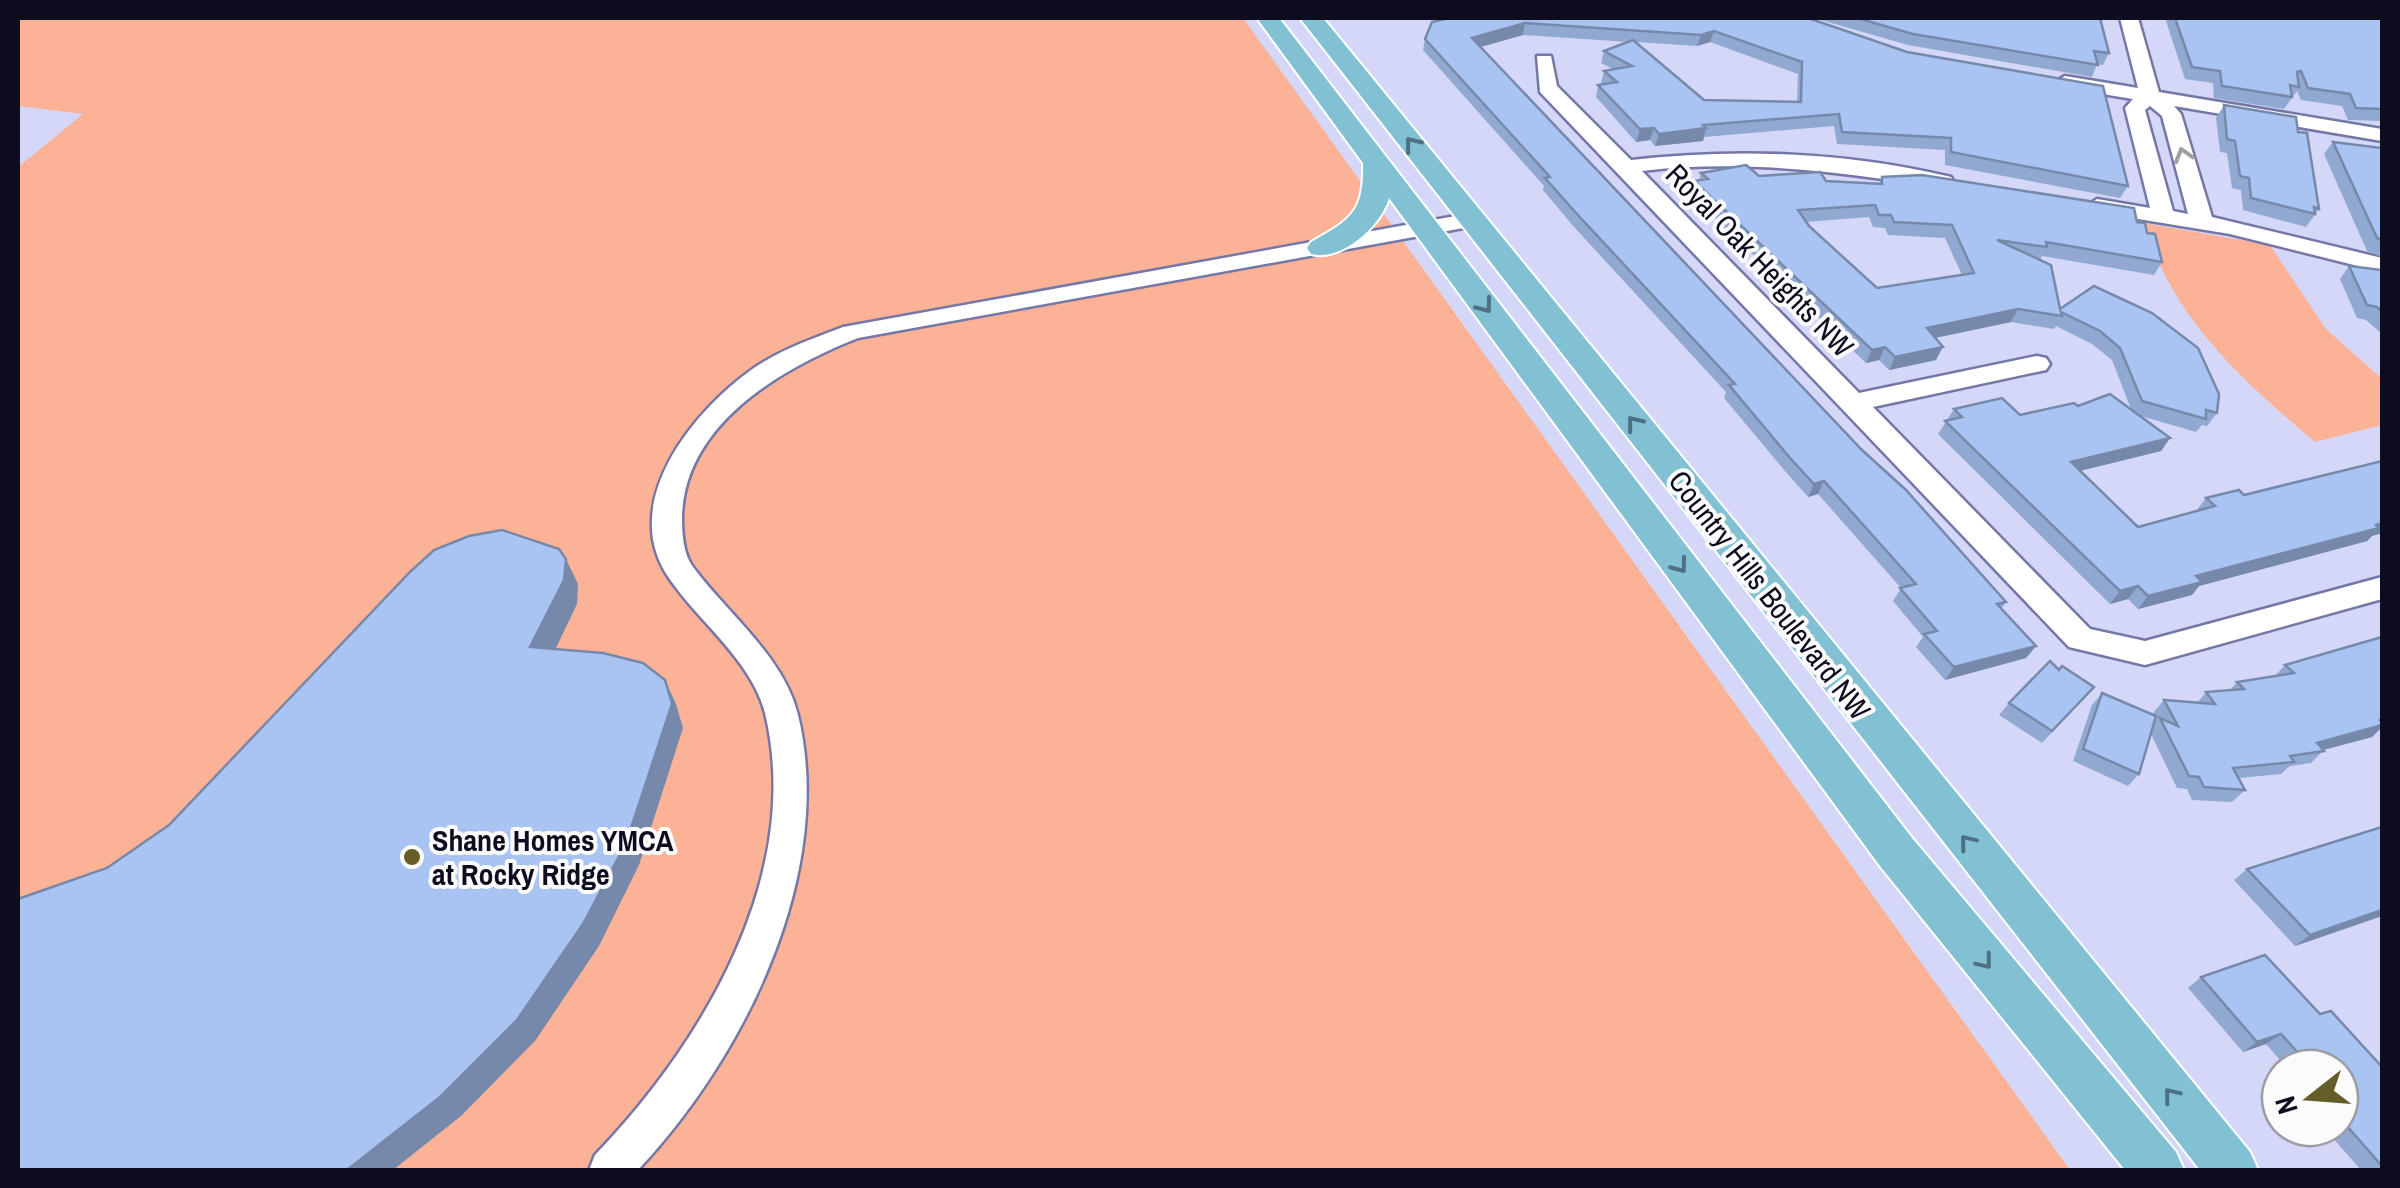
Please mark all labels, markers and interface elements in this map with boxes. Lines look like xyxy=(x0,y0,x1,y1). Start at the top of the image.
one-way arrow xyxy=(1406,137,1424,155)
one-way arrow xyxy=(2174,147,2195,164)
street label: Royal Oak Heights NW xyxy=(1657,155,1863,365)
one-way arrow xyxy=(1473,295,1490,313)
one-way arrow xyxy=(1628,416,1645,434)
street label: Country Hills Boulevard NW xyxy=(1660,462,1880,728)
one-way arrow xyxy=(1669,555,1686,573)
place label: Shane Homes YMCA at Rocky Ridge xyxy=(432,820,674,894)
one-way arrow xyxy=(1961,835,1979,853)
marker: Shane Homes YMCA at Rocky Ridge xyxy=(401,846,423,868)
one-way arrow xyxy=(1973,951,1991,969)
north arrow xyxy=(2260,1048,2360,1148)
one-way arrow xyxy=(2165,1088,2183,1106)
text: N xyxy=(2265,1092,2307,1119)

